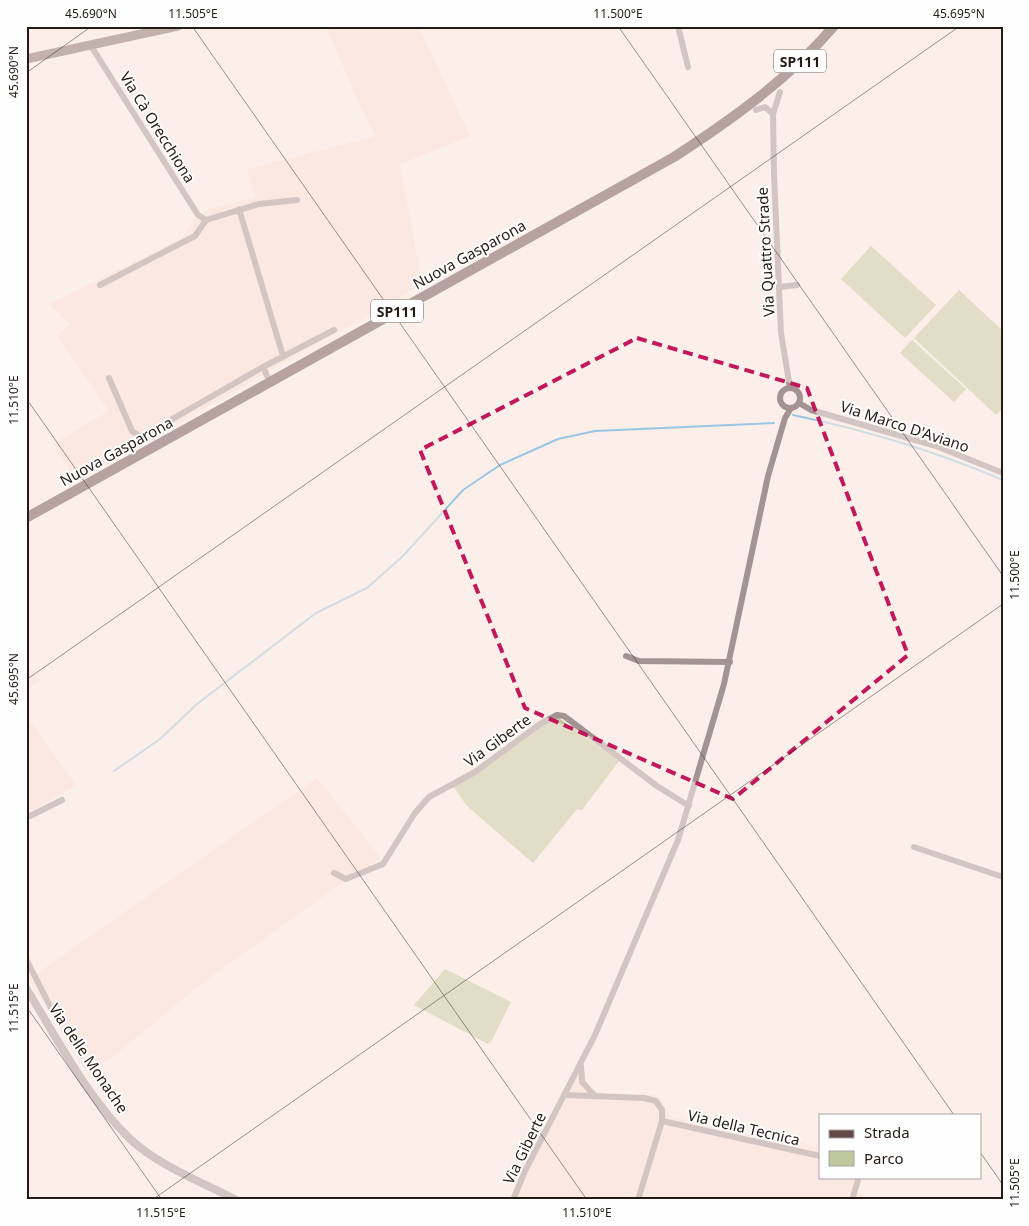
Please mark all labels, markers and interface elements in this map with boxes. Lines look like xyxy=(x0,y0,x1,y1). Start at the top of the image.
text: 45.690°N xyxy=(65,5,117,22)
text: 11.505°E xyxy=(168,5,218,22)
text: 11.500°E xyxy=(593,5,643,22)
text: 45.695°N xyxy=(933,5,985,22)
text: 45.690°N xyxy=(5,46,22,98)
road number: SP111 xyxy=(774,49,826,72)
street label: Via Cà Orecchiona xyxy=(116,68,200,186)
street label: Via Quattro Strade xyxy=(752,187,778,317)
street label: Nuova Gasparona xyxy=(409,215,529,293)
road number: SP111 xyxy=(371,300,423,322)
text: 11.510°E xyxy=(5,375,22,425)
street label: Via Marco D'Aviano xyxy=(838,396,972,456)
street label: Nuova Gasparona xyxy=(56,412,176,490)
text: 11.500°E xyxy=(1006,550,1023,600)
text: 45.695°N xyxy=(5,653,22,705)
street label: Via Giberte xyxy=(460,709,534,771)
text: 11.515°E xyxy=(5,983,22,1033)
street label: Via delle Monache xyxy=(45,999,133,1117)
street label: Via della Tecnica xyxy=(686,1104,802,1150)
street label: Via Giberte xyxy=(498,1109,550,1187)
legend xyxy=(819,1114,982,1178)
text: Strada xyxy=(864,1122,910,1142)
text: Parco xyxy=(864,1148,904,1168)
text: 11.505°E xyxy=(1006,1158,1023,1208)
text: 11.515°E xyxy=(136,1204,186,1221)
text: 11.510°E xyxy=(562,1204,612,1221)

